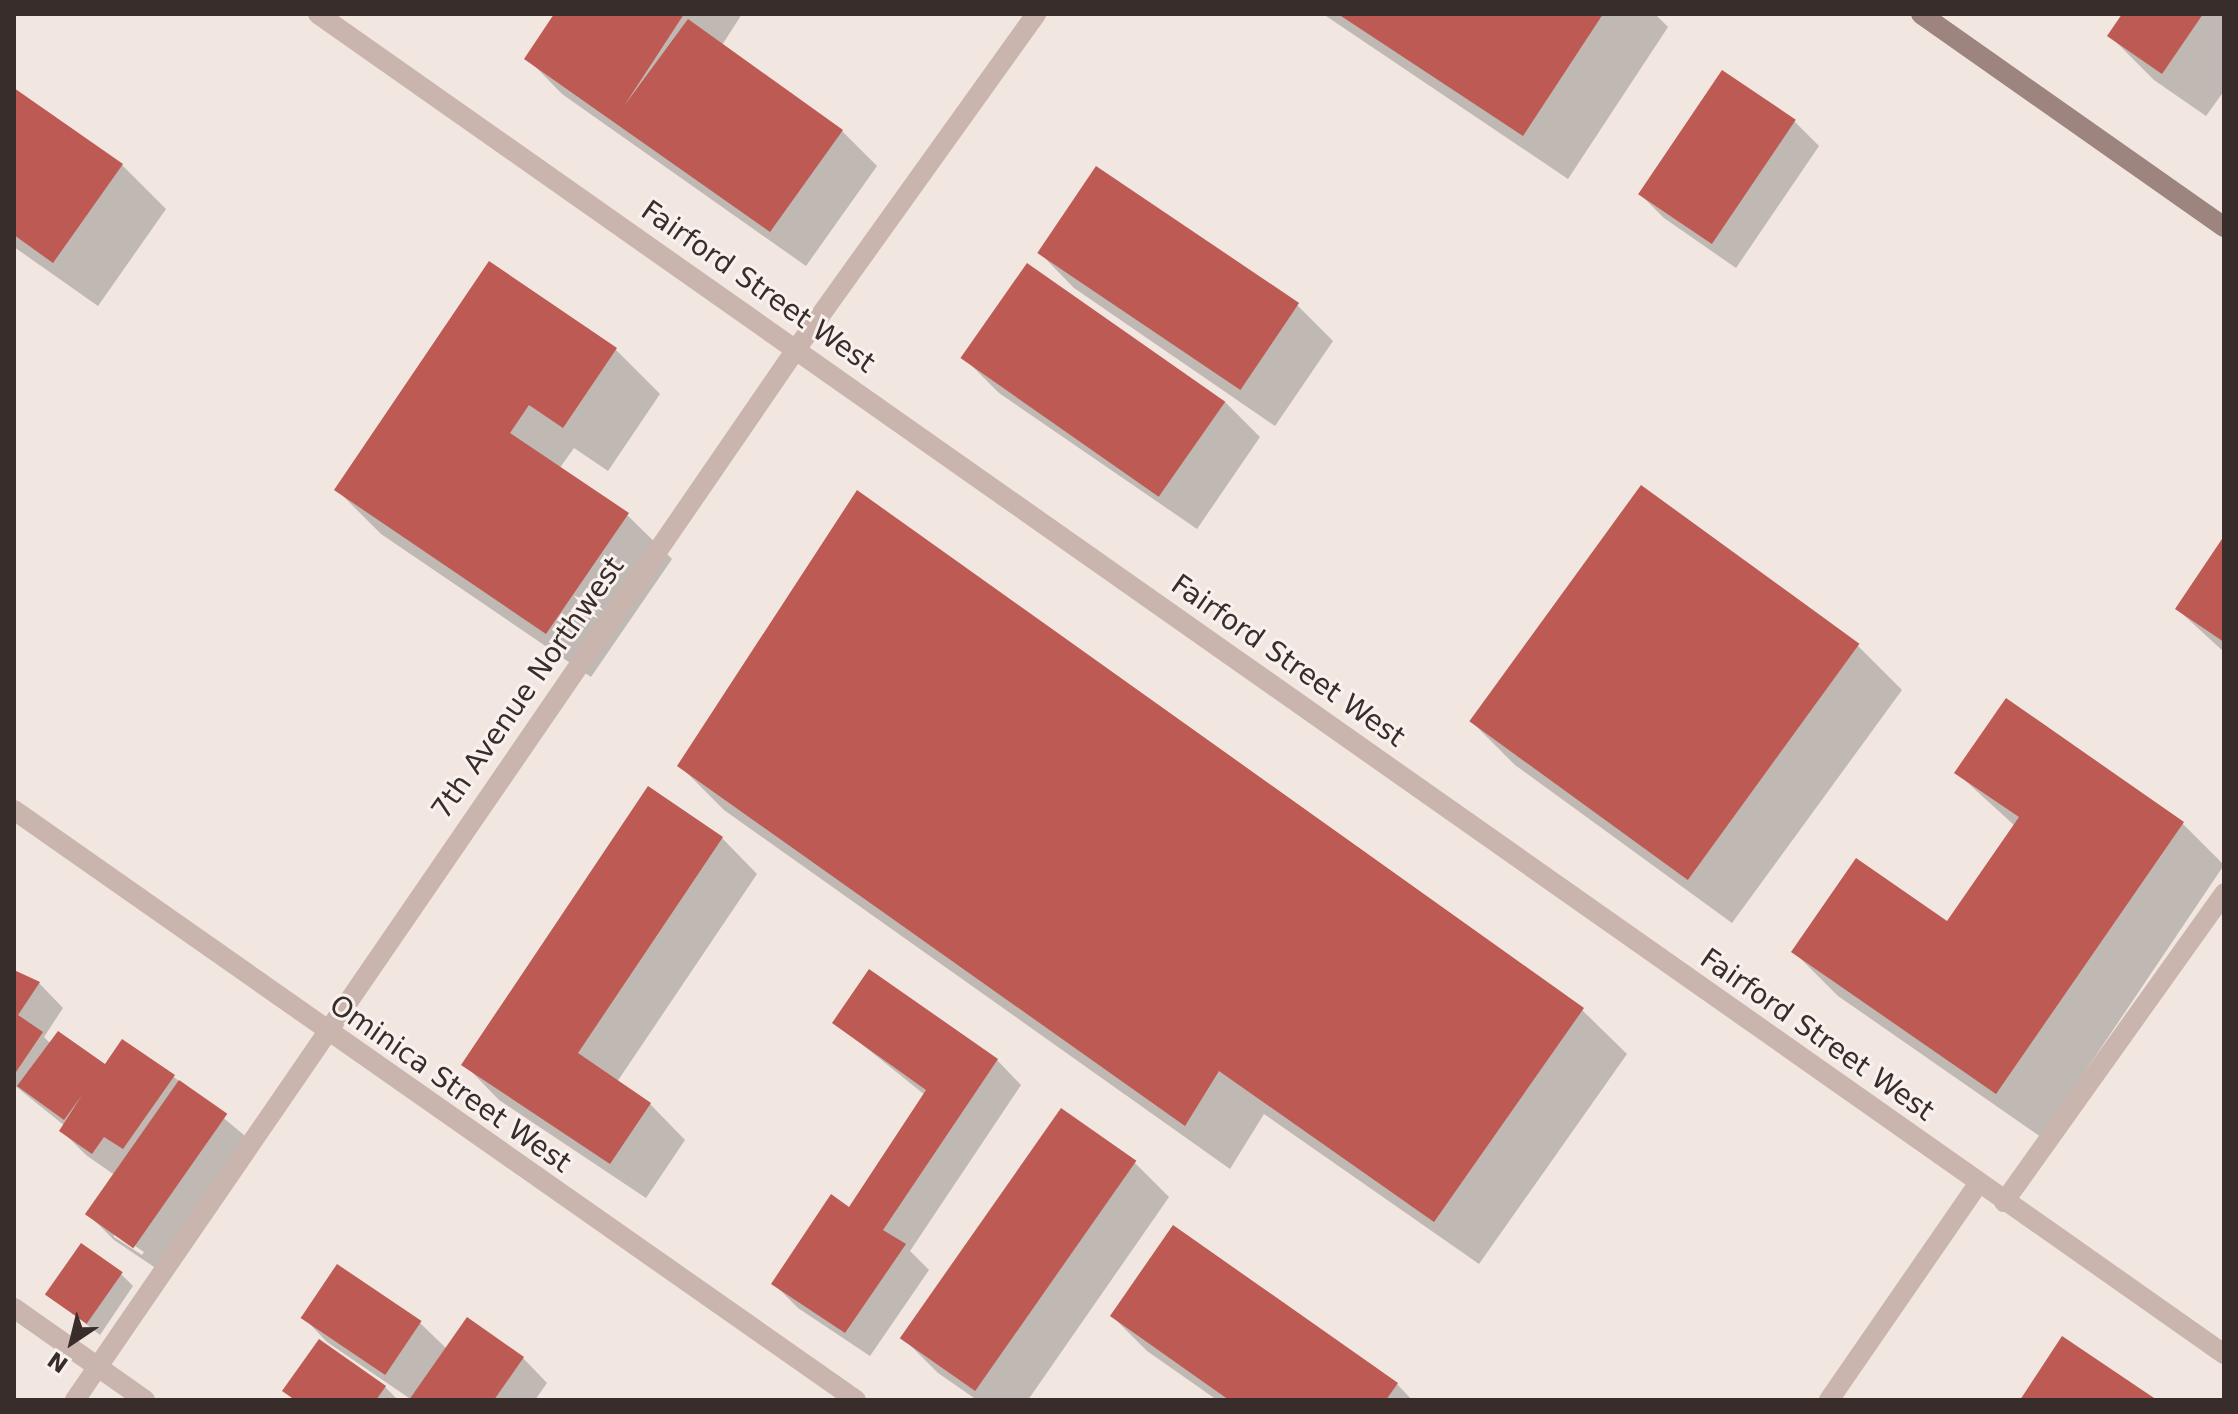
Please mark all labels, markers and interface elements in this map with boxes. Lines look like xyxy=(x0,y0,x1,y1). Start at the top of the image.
street label: Fairford Street West xyxy=(635,194,881,380)
street label: 7th Avenue Northwest xyxy=(425,550,631,826)
street label: Fairford Street West xyxy=(1165,568,1411,754)
street label: Fairford Street West xyxy=(1694,942,1940,1128)
street label: Ominica Street West xyxy=(323,988,577,1180)
north arrow xyxy=(32,1302,112,1382)
text: N xyxy=(43,1347,73,1378)

